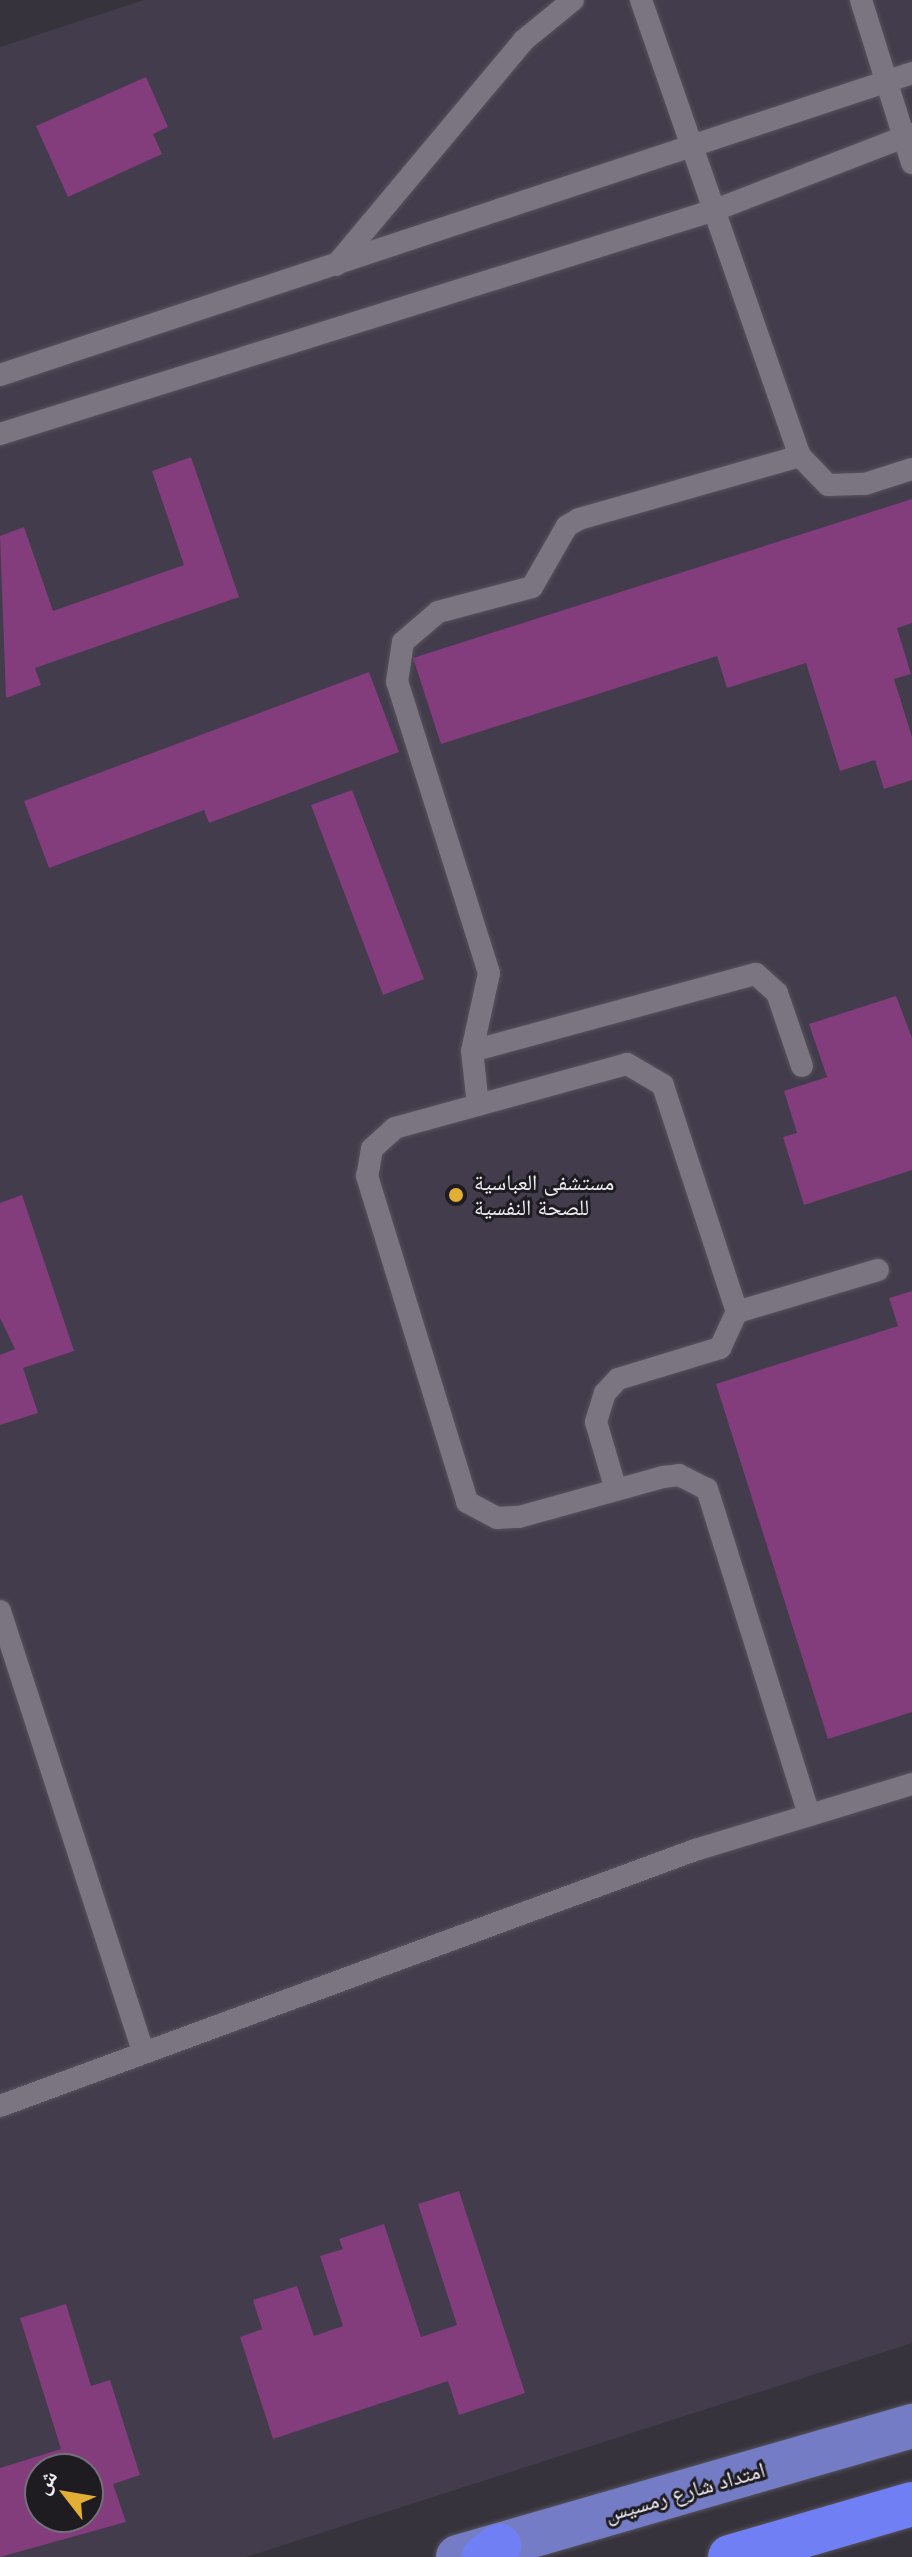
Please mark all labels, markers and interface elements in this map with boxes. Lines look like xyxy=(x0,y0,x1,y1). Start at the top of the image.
place label: مستشفى العباسية للصحة النفسية xyxy=(474,1169,614,1220)
marker: مستشفى العباسية للصحة النفسية xyxy=(445,1184,467,1206)
north arrow xyxy=(24,2453,104,2533)
street label: امتداد شارع رمسيس xyxy=(602,2456,768,2528)
text: ش xyxy=(28,2465,62,2498)

